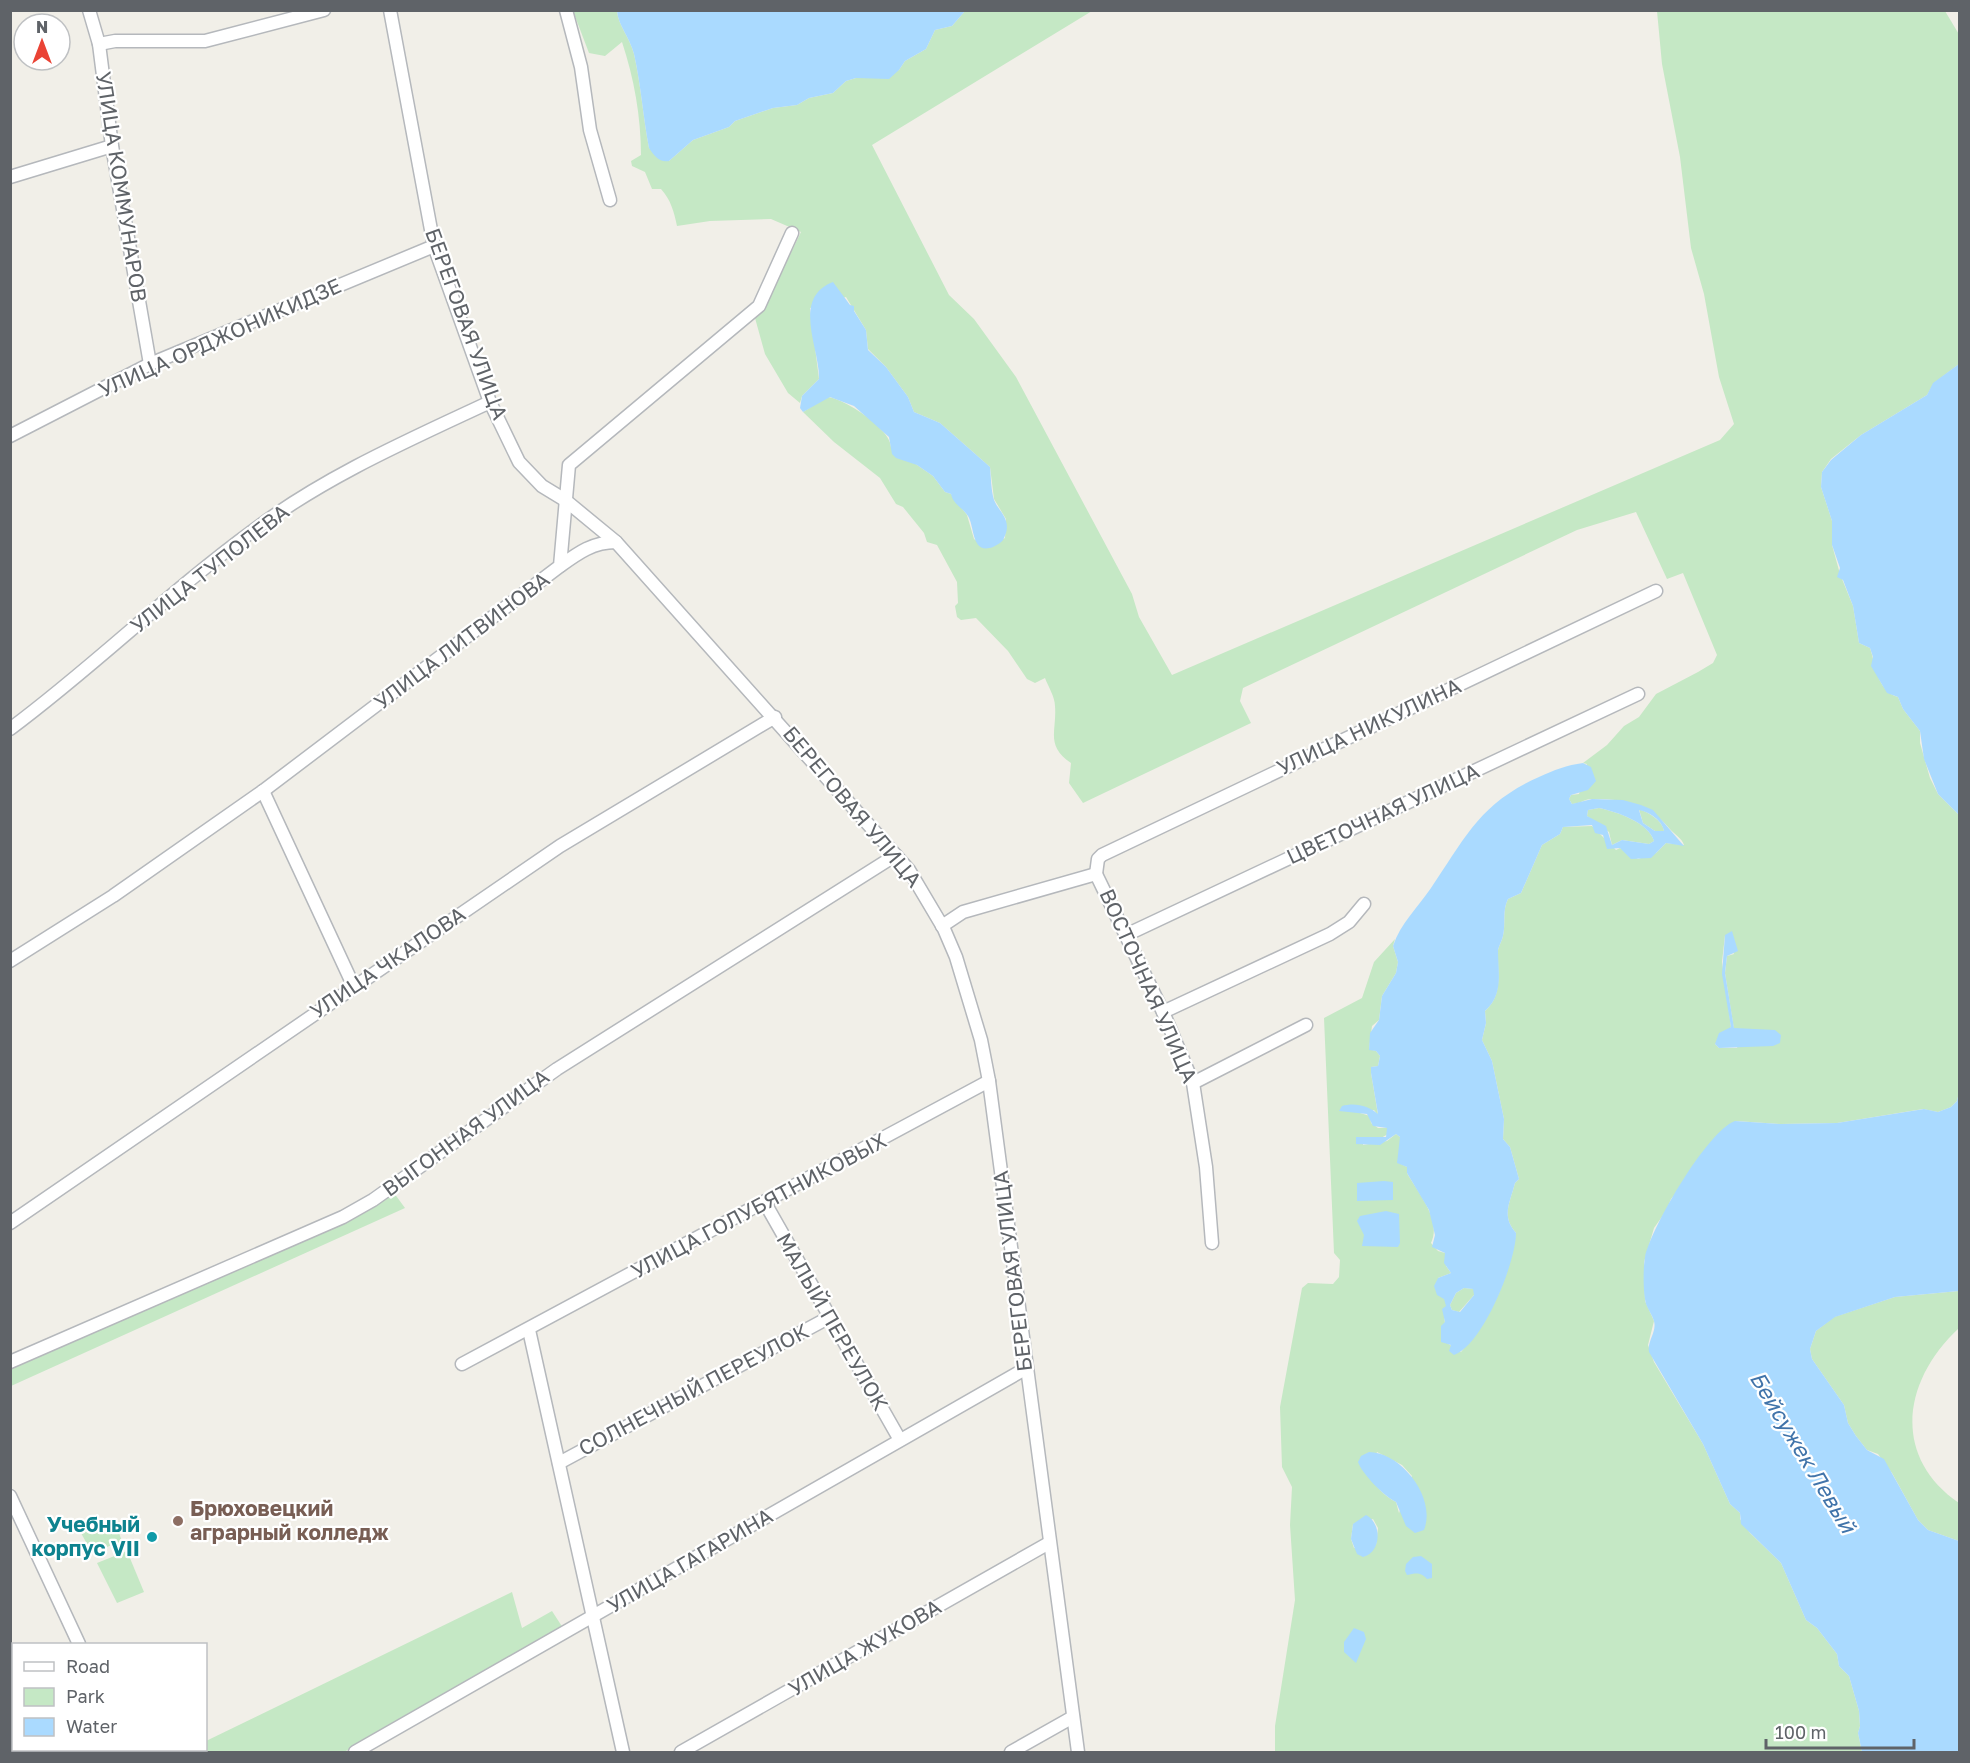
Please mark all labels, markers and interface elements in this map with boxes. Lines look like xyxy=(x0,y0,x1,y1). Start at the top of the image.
north arrow xyxy=(12,12,72,72)
text: N xyxy=(36,17,48,37)
street label: УЛИЦА КОММУНАРОВ xyxy=(91,70,153,304)
street label: БЕРЕГОВАЯ УЛИЦА xyxy=(420,224,514,423)
street label: УЛИЦА ОРДЖОНИКИДЗЕ xyxy=(94,272,345,402)
street label: УЛИЦА ТУПОЛЕВА xyxy=(125,498,294,638)
street label: УЛИЦА ЛИТВИНОВА xyxy=(369,566,554,715)
street label: УЛИЦА НИКУЛИНА xyxy=(1272,672,1465,780)
street label: БЕРЕГОВАЯ УЛИЦА xyxy=(778,721,928,892)
street label: ЦВЕТОЧНАЯ УЛИЦА xyxy=(1282,757,1483,869)
street label: ВОСТОЧНАЯ УЛИЦА xyxy=(1094,885,1203,1087)
street label: УЛИЦА ЧКАЛОВА xyxy=(305,901,470,1024)
street label: ВЫГОННАЯ УЛИЦА xyxy=(377,1063,554,1201)
street label: УЛИЦА ГОЛУБЯТНИКОВЫХ xyxy=(626,1127,891,1284)
street label: БЕРЕГОВАЯ УЛИЦА xyxy=(987,1169,1037,1373)
street label: МАЛЫЙ ПЕРЕУЛОК xyxy=(771,1228,894,1415)
street label: СОЛНЕЧНЫЙ ПЕРЕУЛОК xyxy=(574,1317,813,1461)
water label: Бейсужек Левый xyxy=(1745,1366,1863,1539)
place label: Брюховецкий аграрный колледж xyxy=(190,1495,389,1545)
street label: УЛИЦА ГАГАРИНА xyxy=(602,1502,777,1618)
place label: Учебный корпус VII xyxy=(31,1511,140,1561)
marker: Брюховецкий аграрный колледж xyxy=(171,1514,185,1528)
marker: Учебный корпус VII xyxy=(145,1530,159,1544)
street label: УЛИЦА ЖУКОВА xyxy=(784,1593,945,1701)
legend xyxy=(12,1643,207,1751)
text: Road xyxy=(66,1655,110,1677)
text: Park xyxy=(66,1685,105,1707)
scale bar xyxy=(1766,1712,1914,1750)
text: Water xyxy=(66,1715,117,1737)
text: 100 m xyxy=(1775,1721,1826,1743)

